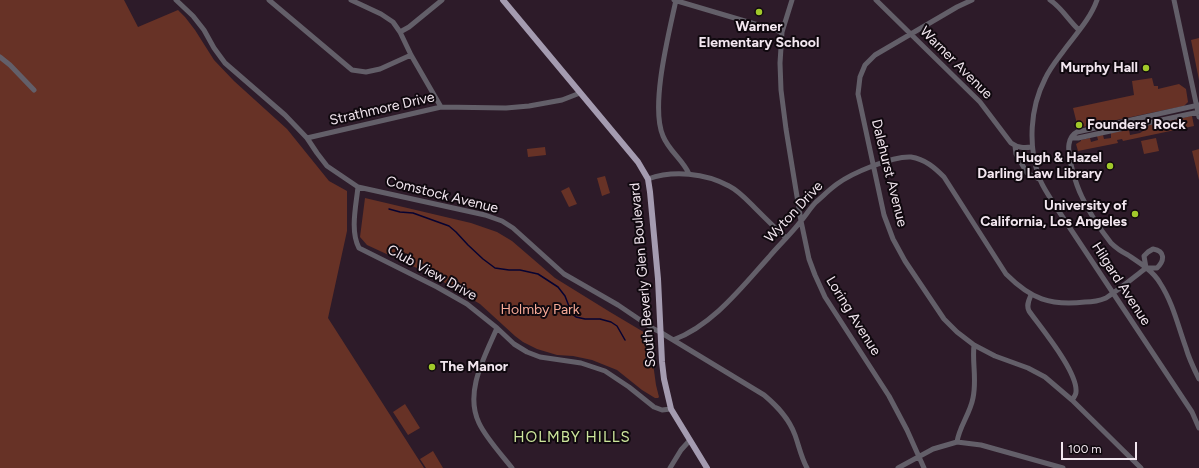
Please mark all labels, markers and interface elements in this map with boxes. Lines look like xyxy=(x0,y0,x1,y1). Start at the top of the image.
marker: Warner Elementary School xyxy=(754,7,764,17)
place label: Warner Elementary School xyxy=(699,19,819,52)
street label: Warner Avenue xyxy=(916,23,996,103)
place label: Murphy Hall xyxy=(1060,60,1138,76)
marker: Murphy Hall xyxy=(1141,63,1151,73)
street label: Strathmore Drive xyxy=(328,89,436,129)
street label: Dalehurst Avenue xyxy=(867,117,911,229)
place label: Founders' Rock xyxy=(1087,117,1186,133)
marker: Founders' Rock xyxy=(1074,120,1084,130)
place label: Hugh & Hazel Darling Law Library xyxy=(977,150,1102,182)
marker: Hugh & Hazel Darling Law Library xyxy=(1105,161,1115,171)
street label: Comstock Avenue xyxy=(384,173,500,217)
street label: Wyton Drive xyxy=(761,178,827,246)
street label: South Beverly Glen Boulevard xyxy=(627,182,659,368)
place label: University of California, Los Angeles xyxy=(980,198,1127,230)
marker: University of California, Los Angeles xyxy=(1130,209,1140,219)
street label: Hilgard Avenue xyxy=(1088,239,1154,329)
street label: Club View Drive xyxy=(384,241,480,305)
street label: Loring Avenue xyxy=(822,273,884,359)
park label: Holmby Park xyxy=(500,302,580,318)
place label: The Manor xyxy=(440,359,508,375)
marker: The Manor xyxy=(427,362,437,372)
district label: HOLMBY HILLS xyxy=(513,429,631,447)
scale bar xyxy=(1063,434,1139,460)
text: 100 m xyxy=(1068,442,1102,456)

